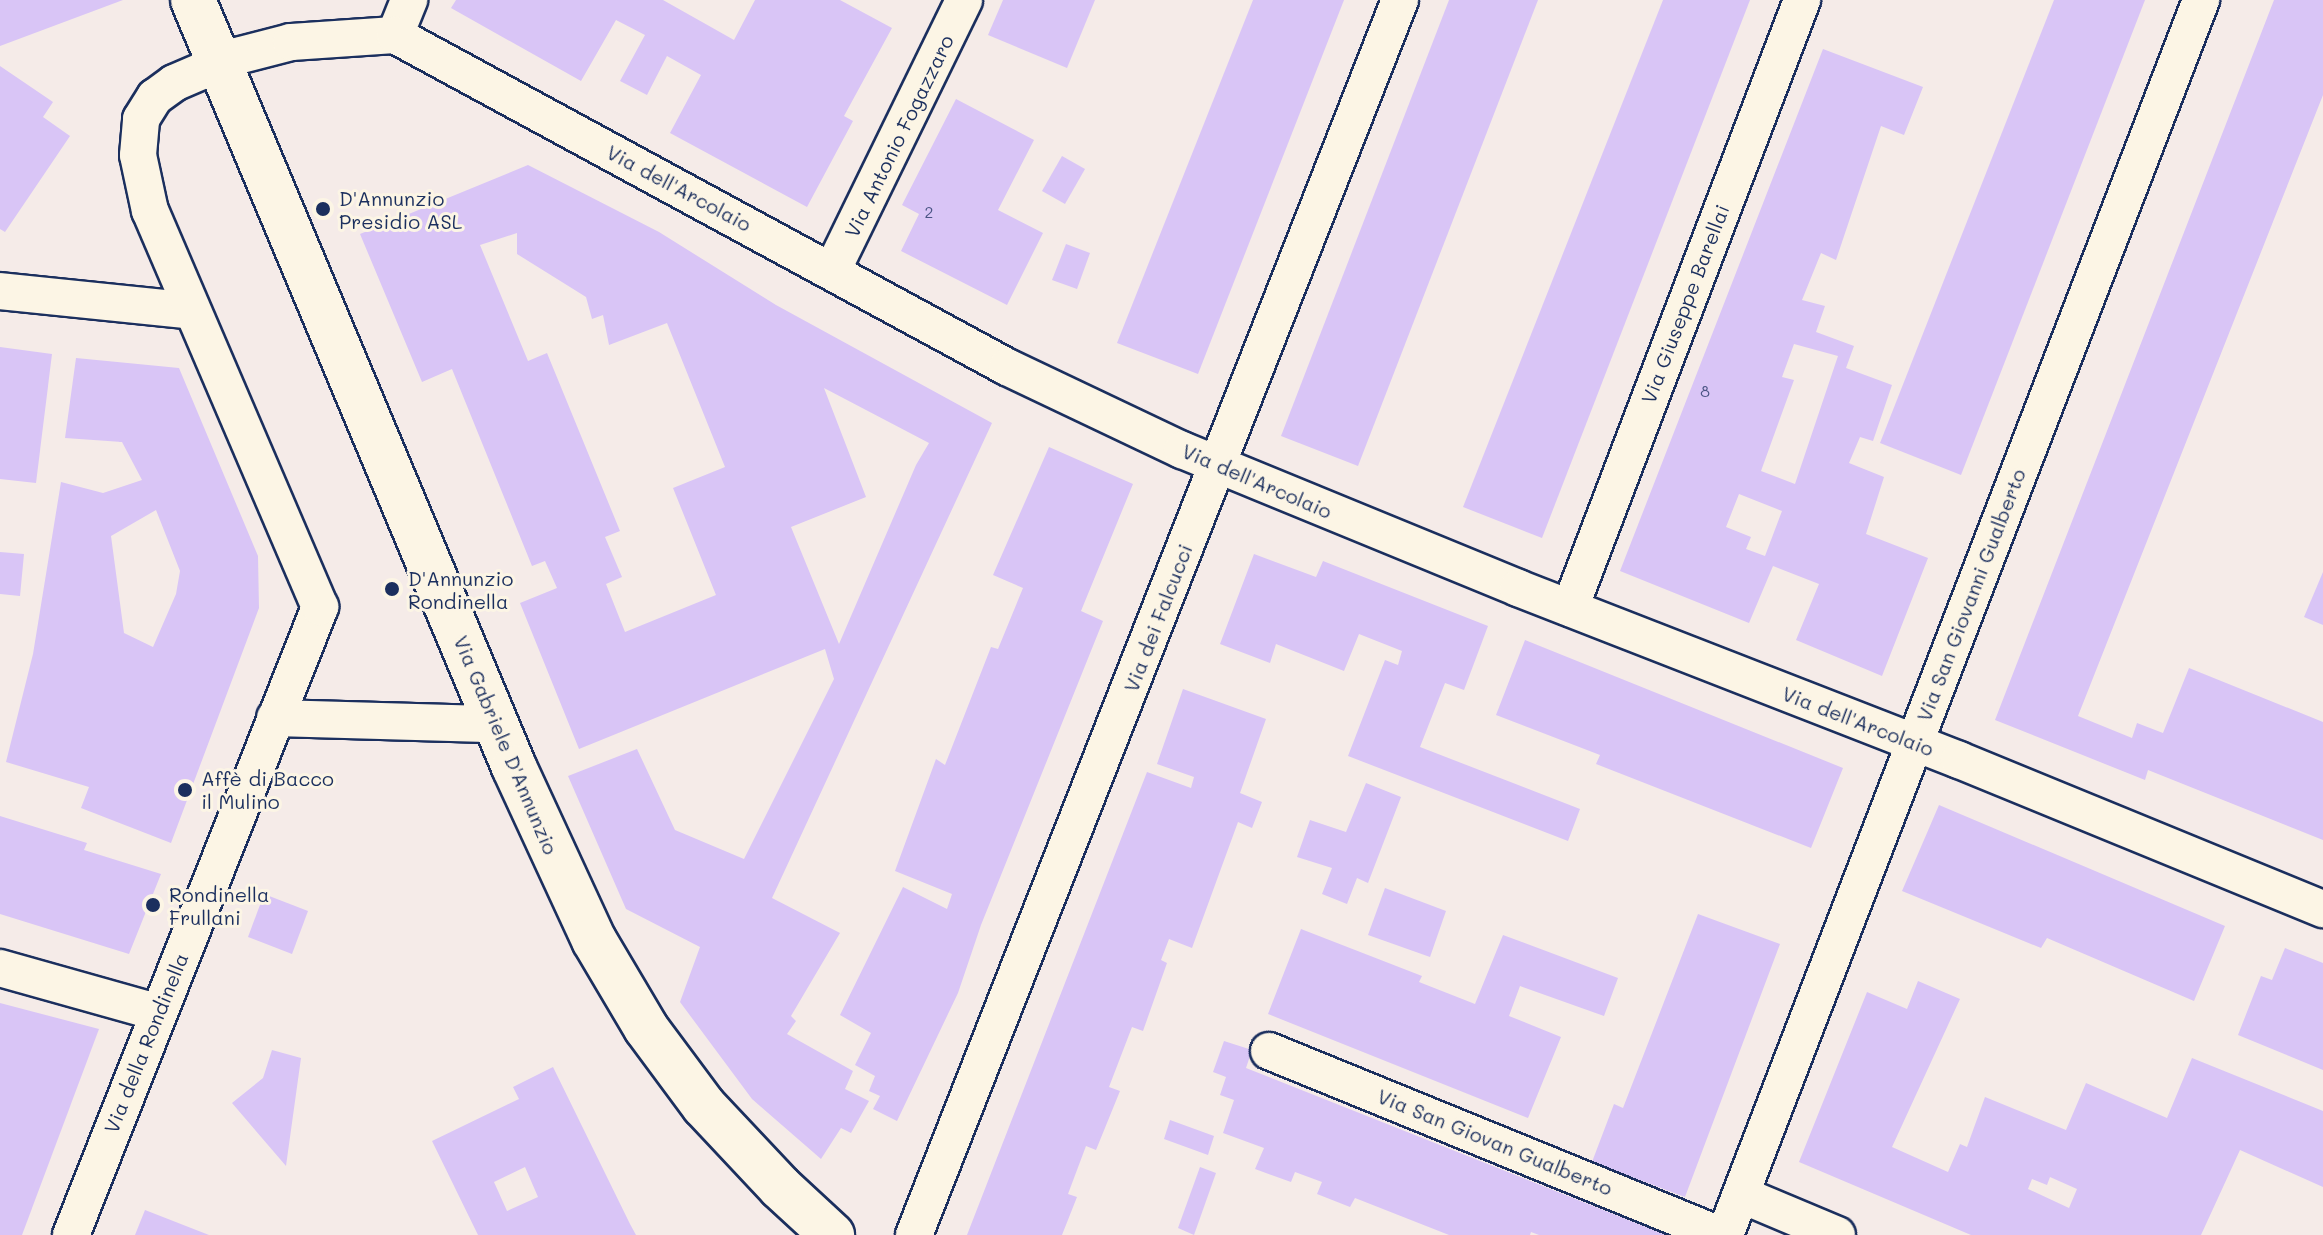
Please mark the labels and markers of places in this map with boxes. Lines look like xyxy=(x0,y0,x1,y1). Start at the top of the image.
place label: D'Annunzio Presidio ASL xyxy=(339,186,462,233)
marker: D'Annunzio Presidio ASL xyxy=(314,200,332,218)
place label: D'Annunzio Rondinella xyxy=(408,566,513,613)
marker: D'Annunzio Rondinella xyxy=(383,580,401,598)
place label: Affè di Bacco il Mulino xyxy=(201,766,334,813)
marker: Affè di Bacco il Mulino xyxy=(176,781,194,799)
place label: Rondinella Frullani xyxy=(169,882,270,929)
marker: Rondinella Frullani xyxy=(144,896,162,914)

